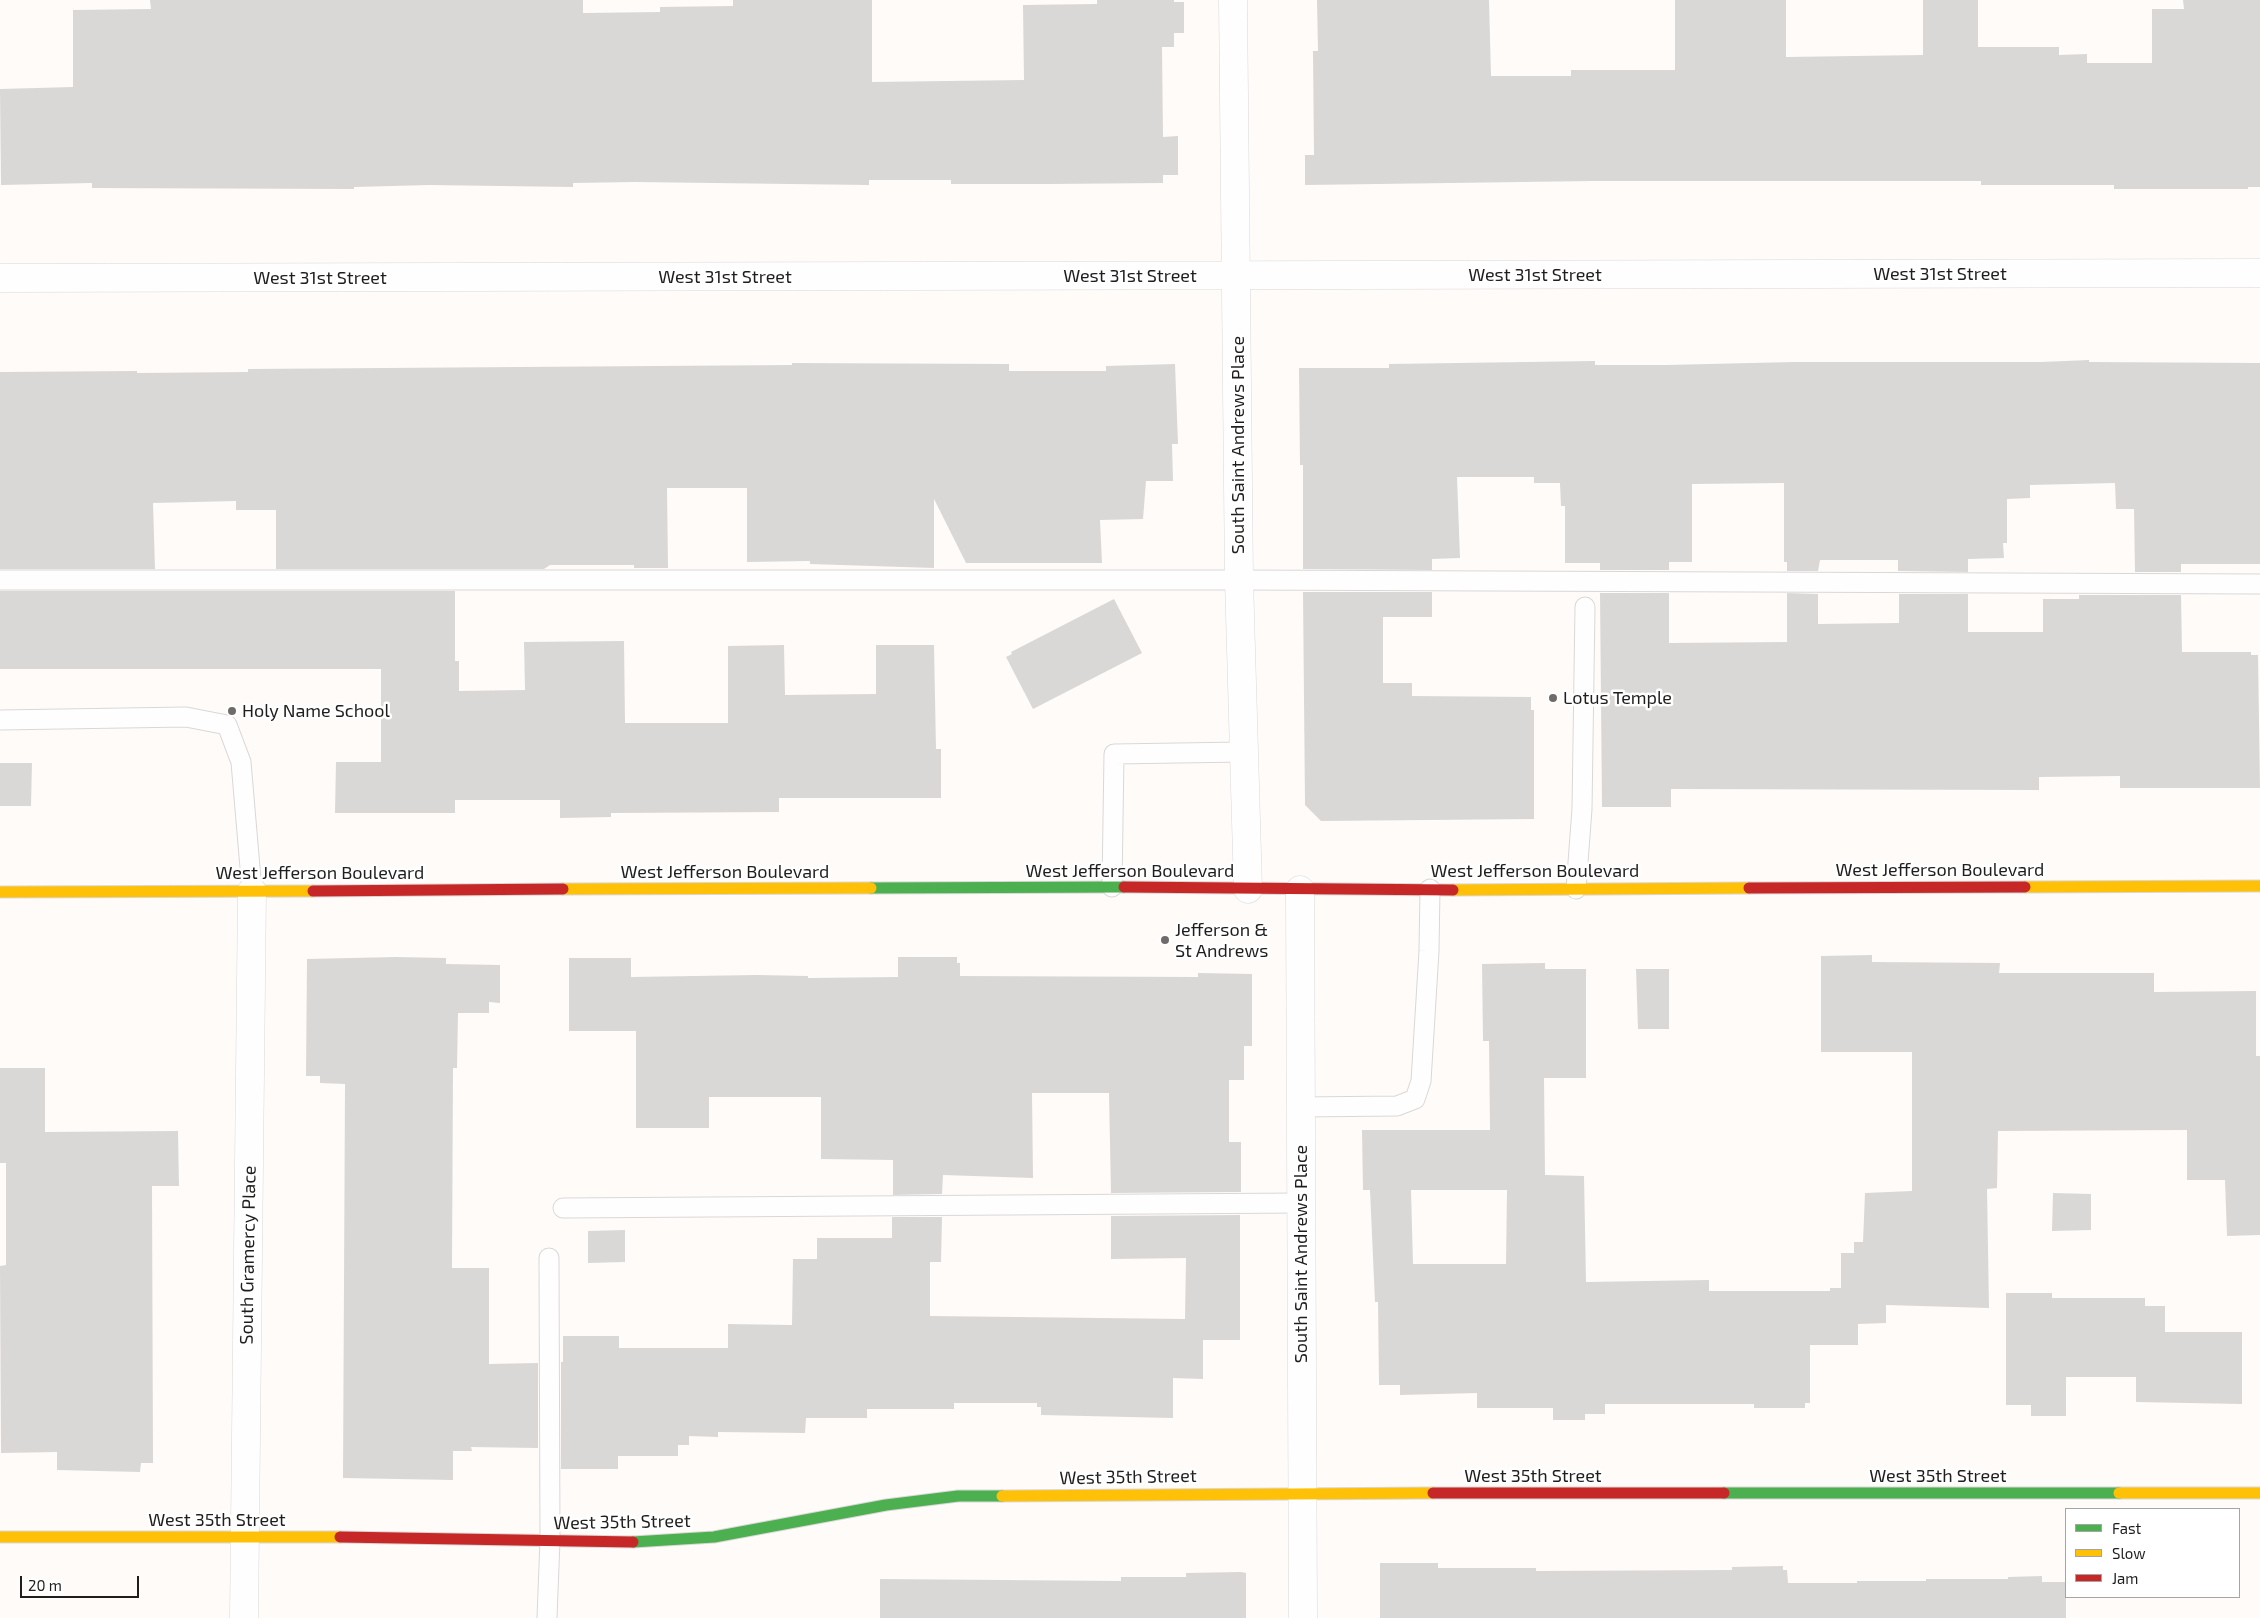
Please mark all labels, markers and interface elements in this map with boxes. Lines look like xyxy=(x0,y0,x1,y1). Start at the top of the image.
street label: West 31st Street xyxy=(1873,263,2007,285)
street label: West 31st Street xyxy=(1468,264,1602,286)
street label: West 31st Street xyxy=(1063,265,1197,287)
street label: West 31st Street xyxy=(658,266,792,288)
street label: West 31st Street xyxy=(253,267,387,289)
street label: South Saint Andrews Place xyxy=(1227,336,1249,554)
place label: Lotus Temple xyxy=(1563,687,1672,709)
marker: Lotus Temple xyxy=(1547,692,1559,704)
place label: Holy Name School xyxy=(242,700,390,722)
marker: Holy Name School xyxy=(226,705,238,717)
street label: West Jefferson Boulevard xyxy=(1836,859,2044,881)
street label: West Jefferson Boulevard xyxy=(1026,860,1234,882)
street label: West Jefferson Boulevard xyxy=(1431,860,1639,882)
street label: West Jefferson Boulevard xyxy=(621,861,829,883)
street label: West Jefferson Boulevard xyxy=(216,862,424,884)
place label: Jefferson & St Andrews xyxy=(1175,919,1268,962)
marker: Jefferson & St Andrews xyxy=(1159,934,1171,946)
street label: South Saint Andrews Place xyxy=(1290,1145,1312,1363)
street label: South Gramercy Place xyxy=(236,1165,260,1345)
street label: West 35th Street xyxy=(1059,1465,1197,1489)
street label: West 35th Street xyxy=(1464,1465,1602,1487)
street label: West 35th Street xyxy=(1869,1465,2007,1487)
legend xyxy=(2065,1508,2240,1598)
street label: West 35th Street xyxy=(148,1509,286,1531)
street label: West 35th Street xyxy=(553,1510,691,1534)
text: Fast xyxy=(2112,1519,2141,1537)
text: Slow xyxy=(2112,1544,2146,1562)
scale bar xyxy=(22,1566,141,1598)
text: Jam xyxy=(2112,1569,2138,1587)
text: 20 m xyxy=(28,1576,62,1594)

